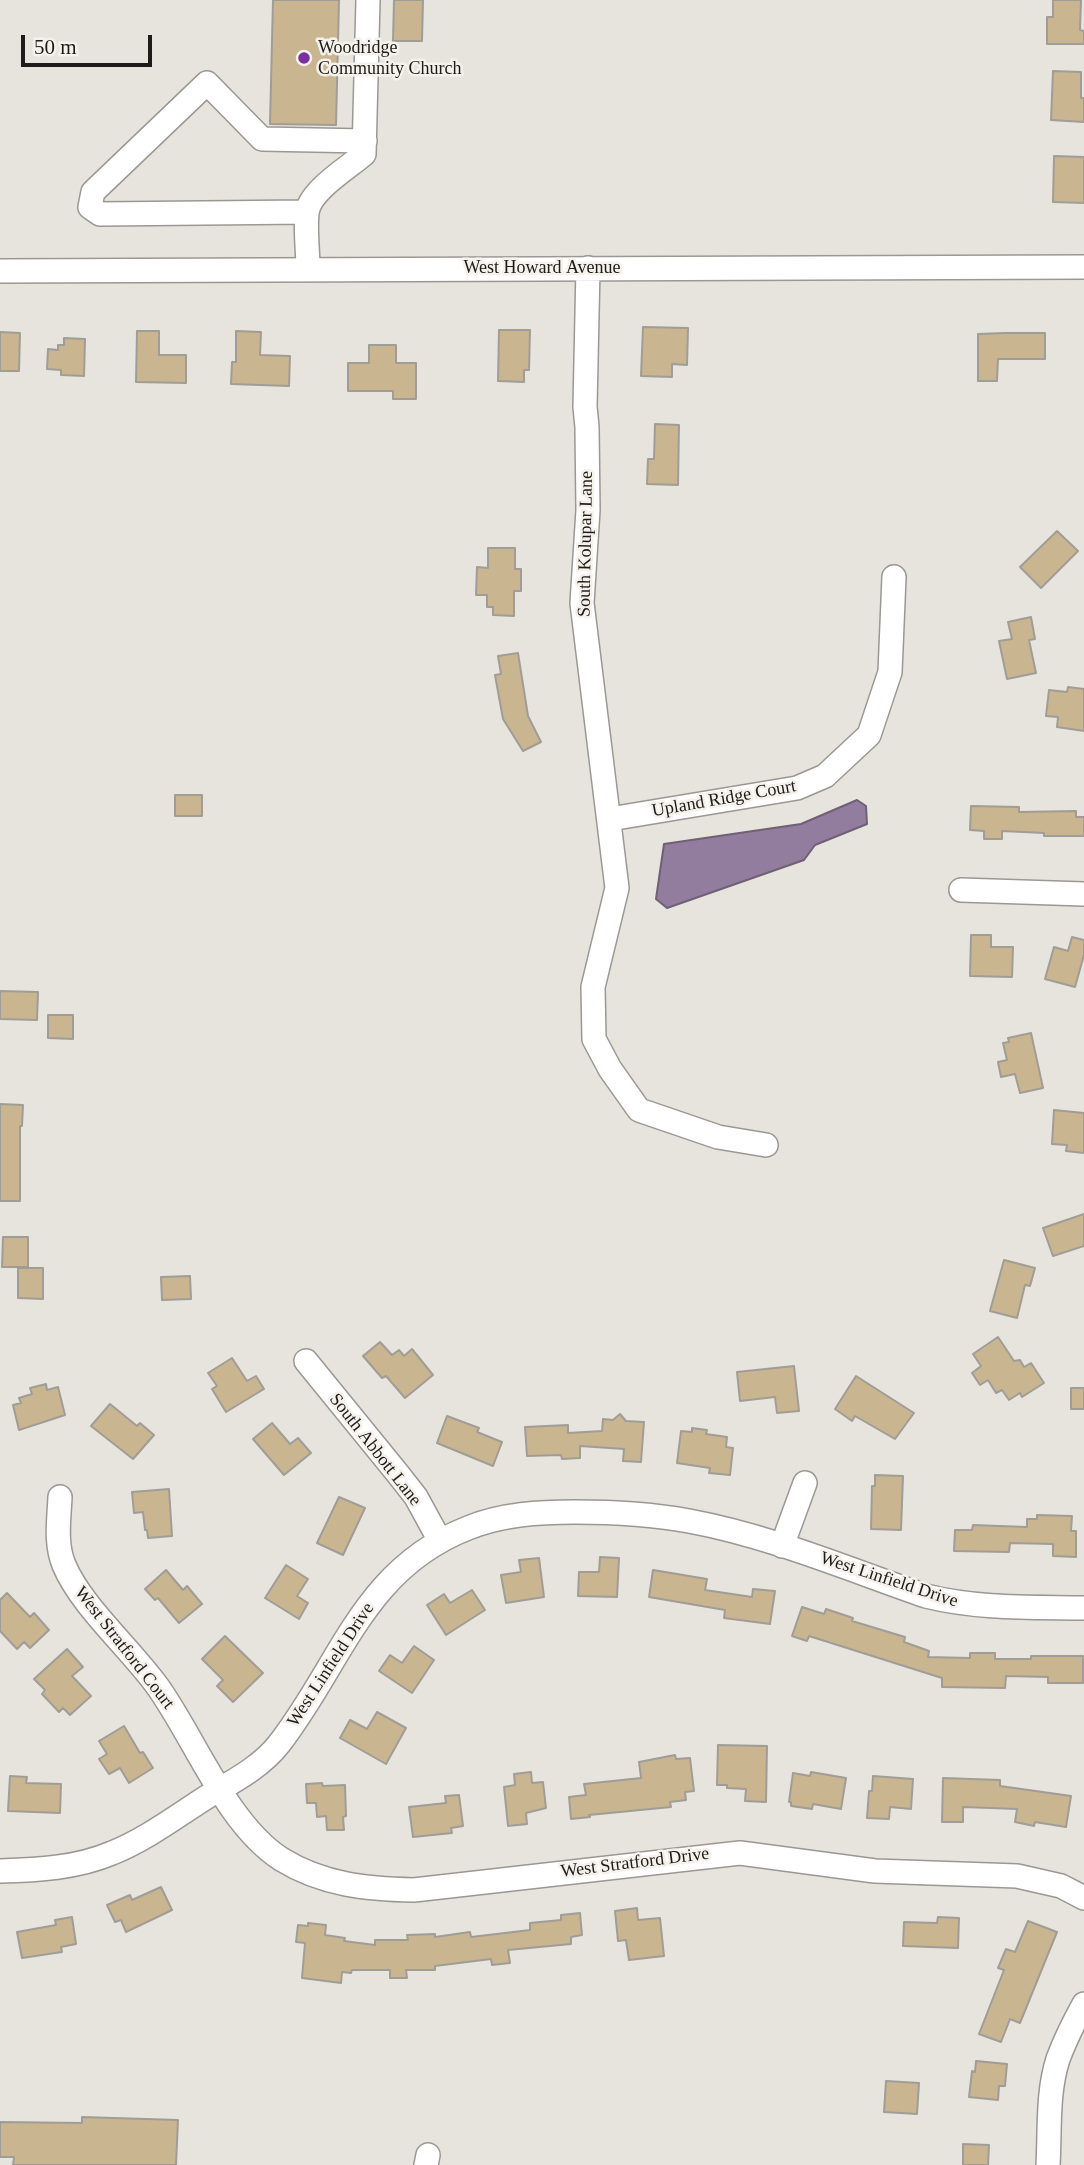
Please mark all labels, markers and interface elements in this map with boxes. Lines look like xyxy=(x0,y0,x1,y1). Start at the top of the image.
scale bar xyxy=(24,21,156,65)
text: 50 m xyxy=(34,35,77,59)
place label: Woodridge Community Church xyxy=(318,37,461,80)
marker: Woodridge Community Church xyxy=(296,50,312,66)
street label: West Howard Avenue xyxy=(463,257,621,279)
street label: South Kolupar Lane xyxy=(574,471,598,617)
street label: Upland Ridge Court xyxy=(650,776,798,822)
street label: South Abbott Lane xyxy=(324,1389,426,1511)
street label: West Linfield Drive xyxy=(817,1548,961,1612)
street label: West Stratford Court xyxy=(69,1582,179,1714)
street label: West Linfield Drive xyxy=(283,1599,379,1731)
street label: West Stratford Drive xyxy=(559,1843,711,1883)

